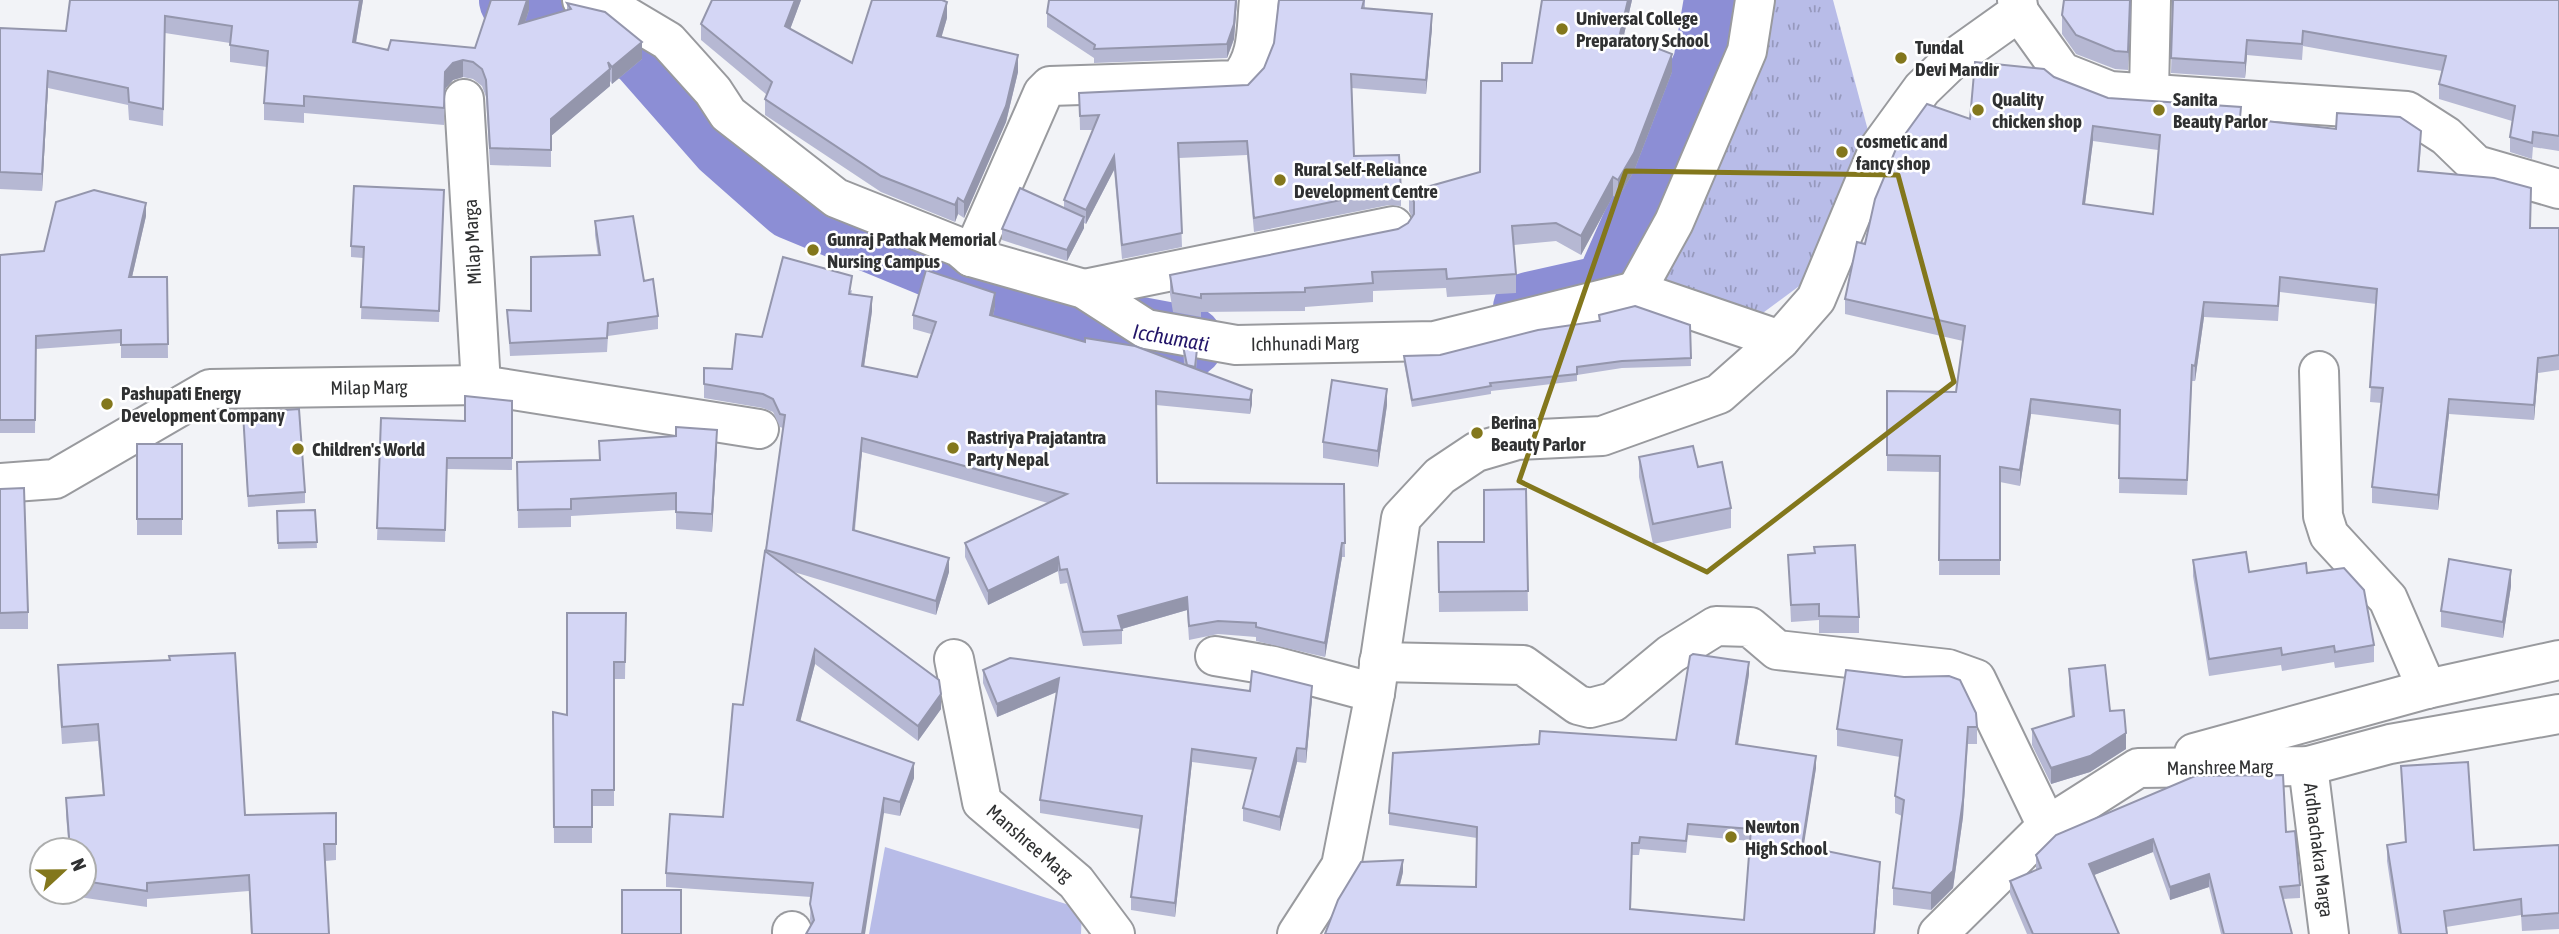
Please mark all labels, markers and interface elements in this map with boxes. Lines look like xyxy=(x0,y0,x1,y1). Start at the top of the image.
place label: Universal College Preparatory School xyxy=(1576,7,1710,51)
marker: Universal College Preparatory School xyxy=(1554,21,1570,37)
place label: Tundal Devi Mandir xyxy=(1915,36,1999,80)
marker: Tundal Devi Mandir xyxy=(1893,50,1909,66)
place label: Quality chicken shop xyxy=(1992,88,2082,132)
place label: Sanita Beauty Parlor xyxy=(2173,88,2268,132)
marker: Quality chicken shop xyxy=(1970,102,1986,118)
marker: Sanita Beauty Parlor xyxy=(2151,102,2167,118)
place label: cosmetic and fancy shop xyxy=(1855,130,1948,174)
marker: cosmetic and fancy shop xyxy=(1834,144,1850,160)
place label: Rural Self-Reliance Development Centre xyxy=(1294,158,1438,202)
marker: Rural Self-Reliance Development Centre xyxy=(1272,172,1288,188)
street label: Milap Marga xyxy=(459,199,485,285)
place label: Gunraj Pathak Memorial Nursing Campus xyxy=(827,228,998,272)
marker: Gunraj Pathak Memorial Nursing Campus xyxy=(805,242,821,258)
water label: Icchumati xyxy=(1131,319,1211,356)
street label: Ichhunadi Marg xyxy=(1251,331,1360,355)
street label: Milap Marg xyxy=(330,375,409,399)
place label: Pashupati Energy Development Company xyxy=(121,382,285,426)
marker: Pashupati Energy Development Company xyxy=(99,396,115,412)
place label: Berina Beauty Parlor xyxy=(1491,411,1586,455)
marker: Berina Beauty Parlor xyxy=(1469,425,1485,441)
place label: Rastriya Prajatantra Party Nepal xyxy=(967,426,1106,470)
place label: Children's World xyxy=(312,438,425,460)
marker: Rastriya Prajatantra Party Nepal xyxy=(945,440,961,456)
marker: Children's World xyxy=(290,441,306,457)
street label: Manshree Marg xyxy=(2166,755,2274,779)
street label: Ardhachakra Marga xyxy=(2300,782,2338,918)
street label: Manshree Marg xyxy=(982,800,1078,887)
place label: Newton High School xyxy=(1745,815,1828,859)
marker: Newton High School xyxy=(1723,829,1739,845)
north arrow xyxy=(28,836,98,906)
text: N xyxy=(66,855,91,874)

